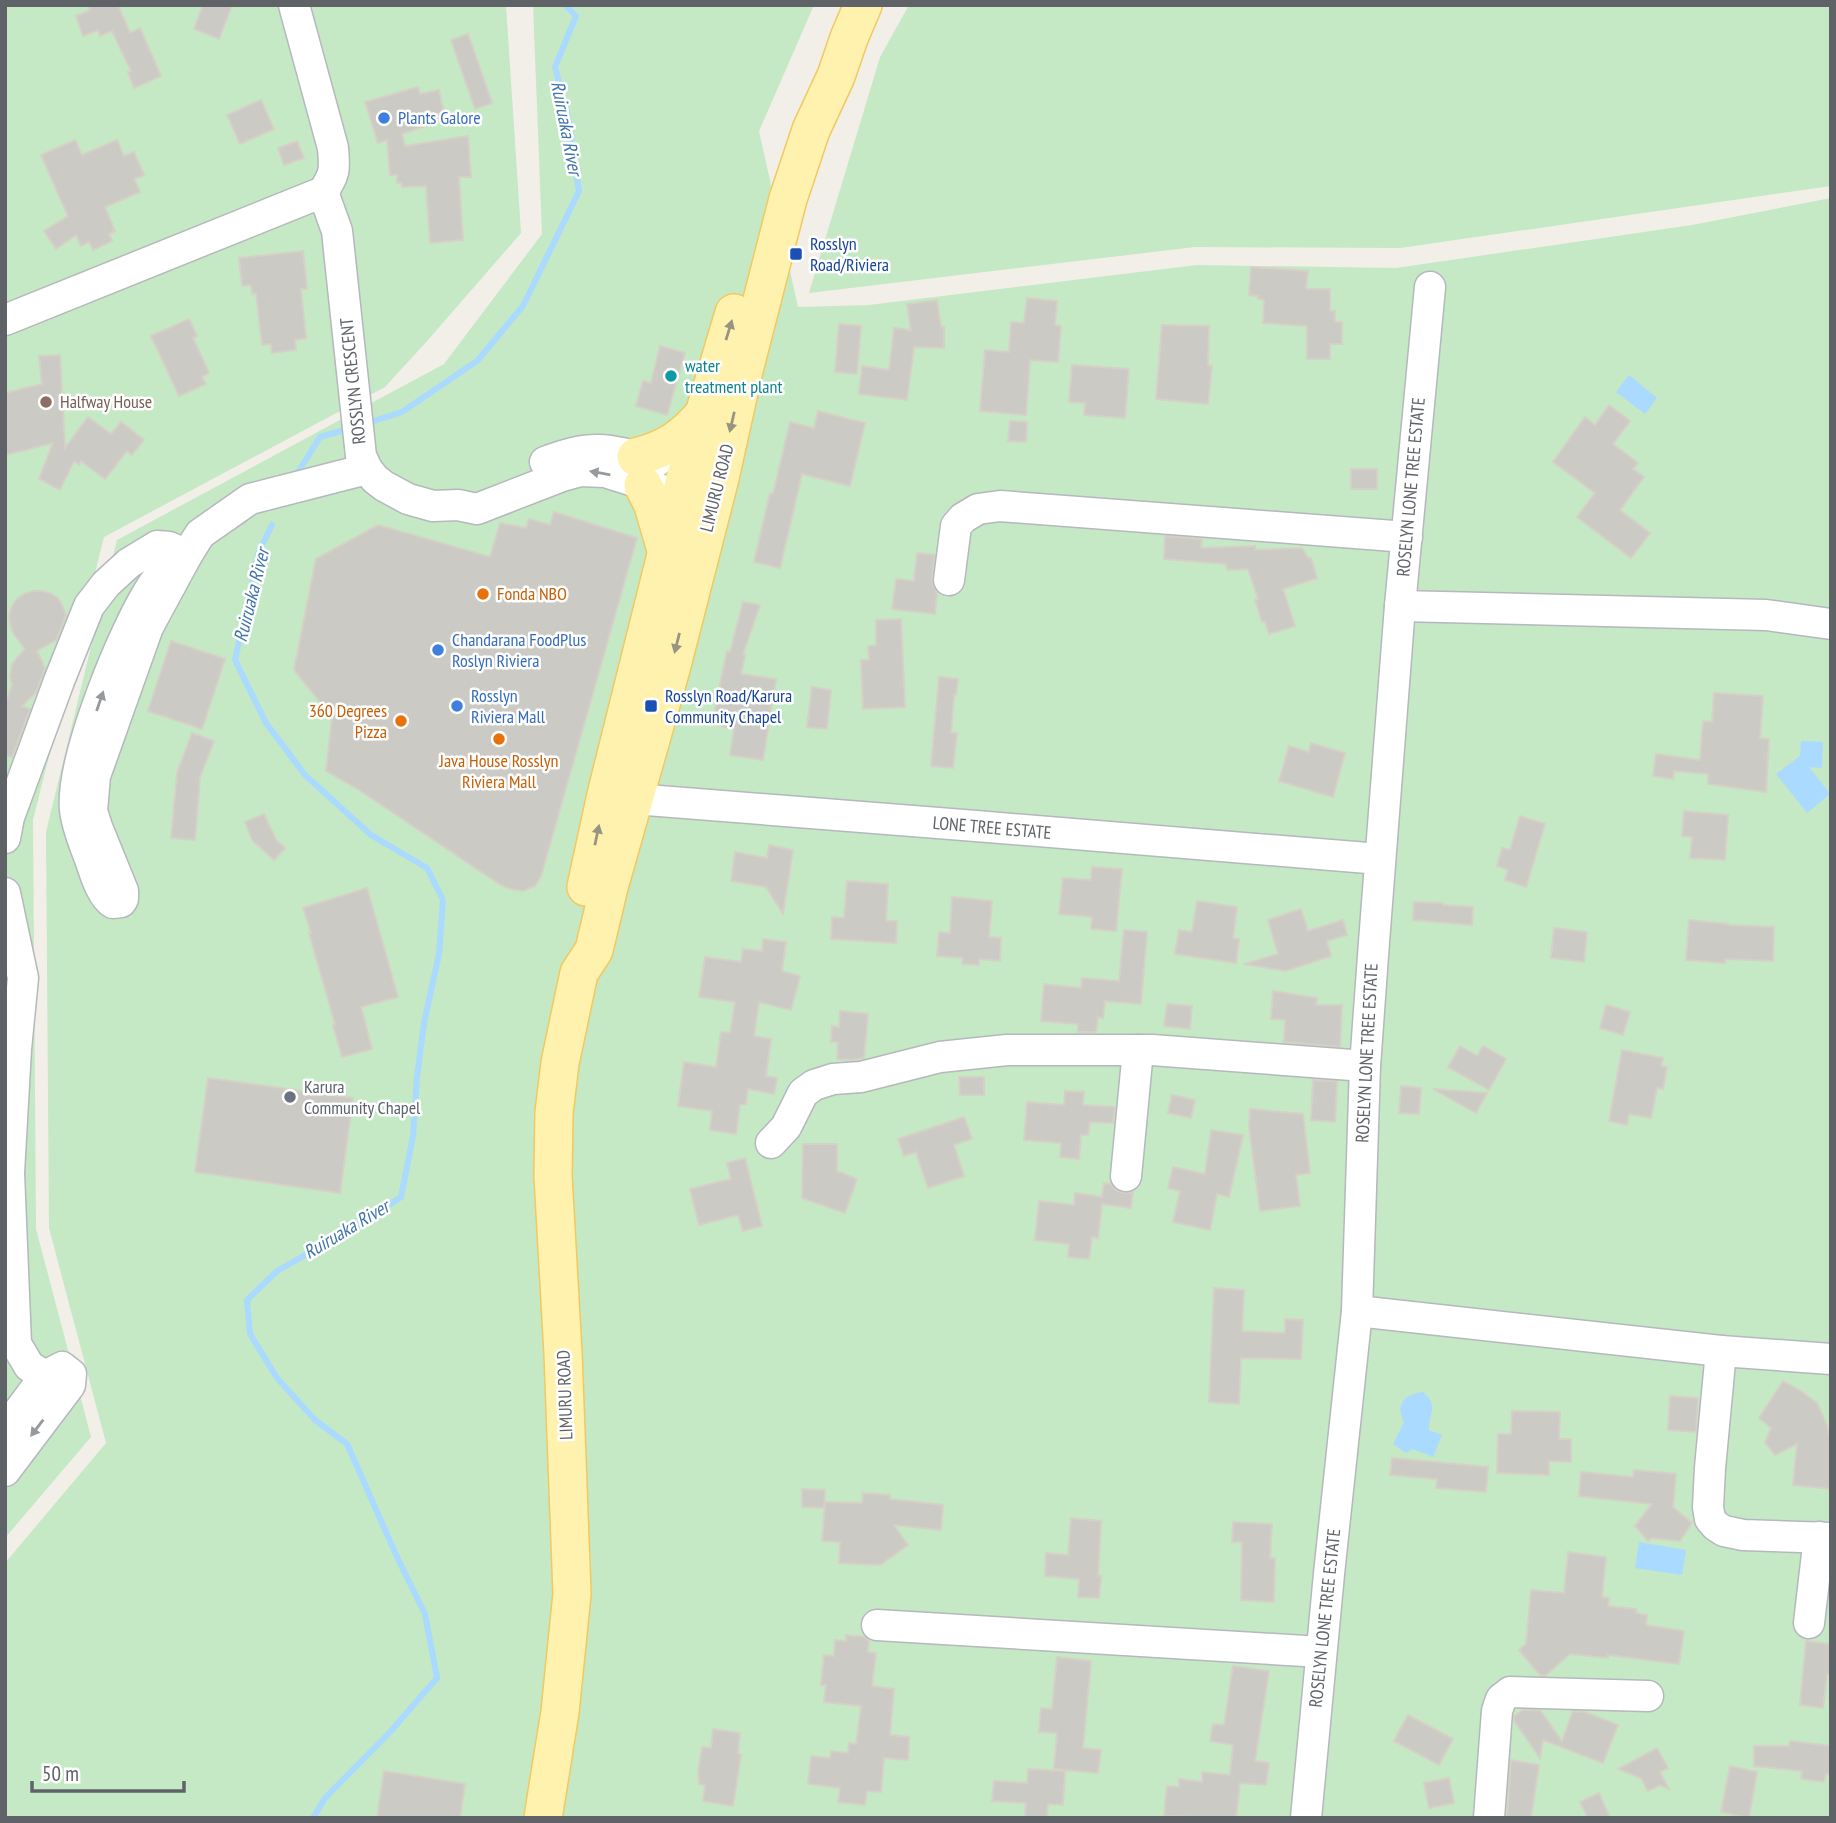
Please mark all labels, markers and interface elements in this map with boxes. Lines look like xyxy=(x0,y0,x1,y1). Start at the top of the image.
water label: Ruiruaka River xyxy=(546,79,588,180)
place label: Plants Galore xyxy=(398,106,481,129)
marker: Plants Galore xyxy=(376,110,392,126)
place label: Rosslyn Road/Riviera xyxy=(810,232,889,276)
marker: Rosslyn Road/Riviera xyxy=(788,246,804,262)
street label: ROSSLYN CRESCENT xyxy=(334,317,371,445)
one-way arrow xyxy=(724,320,734,341)
place label: water treatment plant xyxy=(685,354,782,398)
marker: water treatment plant xyxy=(663,368,679,384)
place label: Halfway House xyxy=(60,390,152,413)
marker: Halfway House xyxy=(38,394,54,410)
street label: ROSELYN LONE TREE ESTATE xyxy=(1391,396,1430,578)
one-way arrow xyxy=(727,411,738,433)
street label: LIMURU ROAD xyxy=(694,441,739,534)
one-way arrow xyxy=(589,467,611,478)
water label: Ruiruaka River xyxy=(228,543,275,644)
place label: Fonda NBO xyxy=(497,582,567,605)
marker: Fonda NBO xyxy=(475,586,491,602)
place label: Chandarana FoodPlus Roslyn Riviera xyxy=(452,628,586,672)
one-way arrow xyxy=(671,632,682,654)
marker: Chandarana FoodPlus Roslyn Riviera xyxy=(430,642,446,658)
place label: Rosslyn Riviera Mall xyxy=(471,684,546,728)
place label: Rosslyn Road/Karura Community Chapel xyxy=(665,684,792,728)
one-way arrow xyxy=(95,690,106,711)
marker: Rosslyn Riviera Mall xyxy=(449,698,465,714)
marker: Rosslyn Road/Karura Community Chapel xyxy=(643,698,659,714)
place label: 360 Degrees Pizza xyxy=(309,699,387,743)
marker: 360 Degrees Pizza xyxy=(393,713,409,729)
marker: Java House Rosslyn Riviera Mall xyxy=(491,731,507,747)
place label: Java House Rosslyn Riviera Mall xyxy=(439,749,558,793)
street label: LONE TREE ESTATE xyxy=(932,811,1052,844)
one-way arrow xyxy=(592,824,603,846)
street label: ROSELYN LONE TREE ESTATE xyxy=(1350,963,1383,1143)
place label: Karura Community Chapel xyxy=(304,1075,421,1119)
marker: Karura Community Chapel xyxy=(282,1089,298,1105)
water label: Ruiruaka River xyxy=(299,1193,395,1264)
street label: LIMURU ROAD xyxy=(551,1350,578,1440)
one-way arrow xyxy=(31,1419,45,1437)
street label: ROSELYN LONE TREE ESTATE xyxy=(1304,1527,1345,1709)
scale bar xyxy=(32,1750,184,1794)
text: 50 m xyxy=(42,1760,79,1787)

